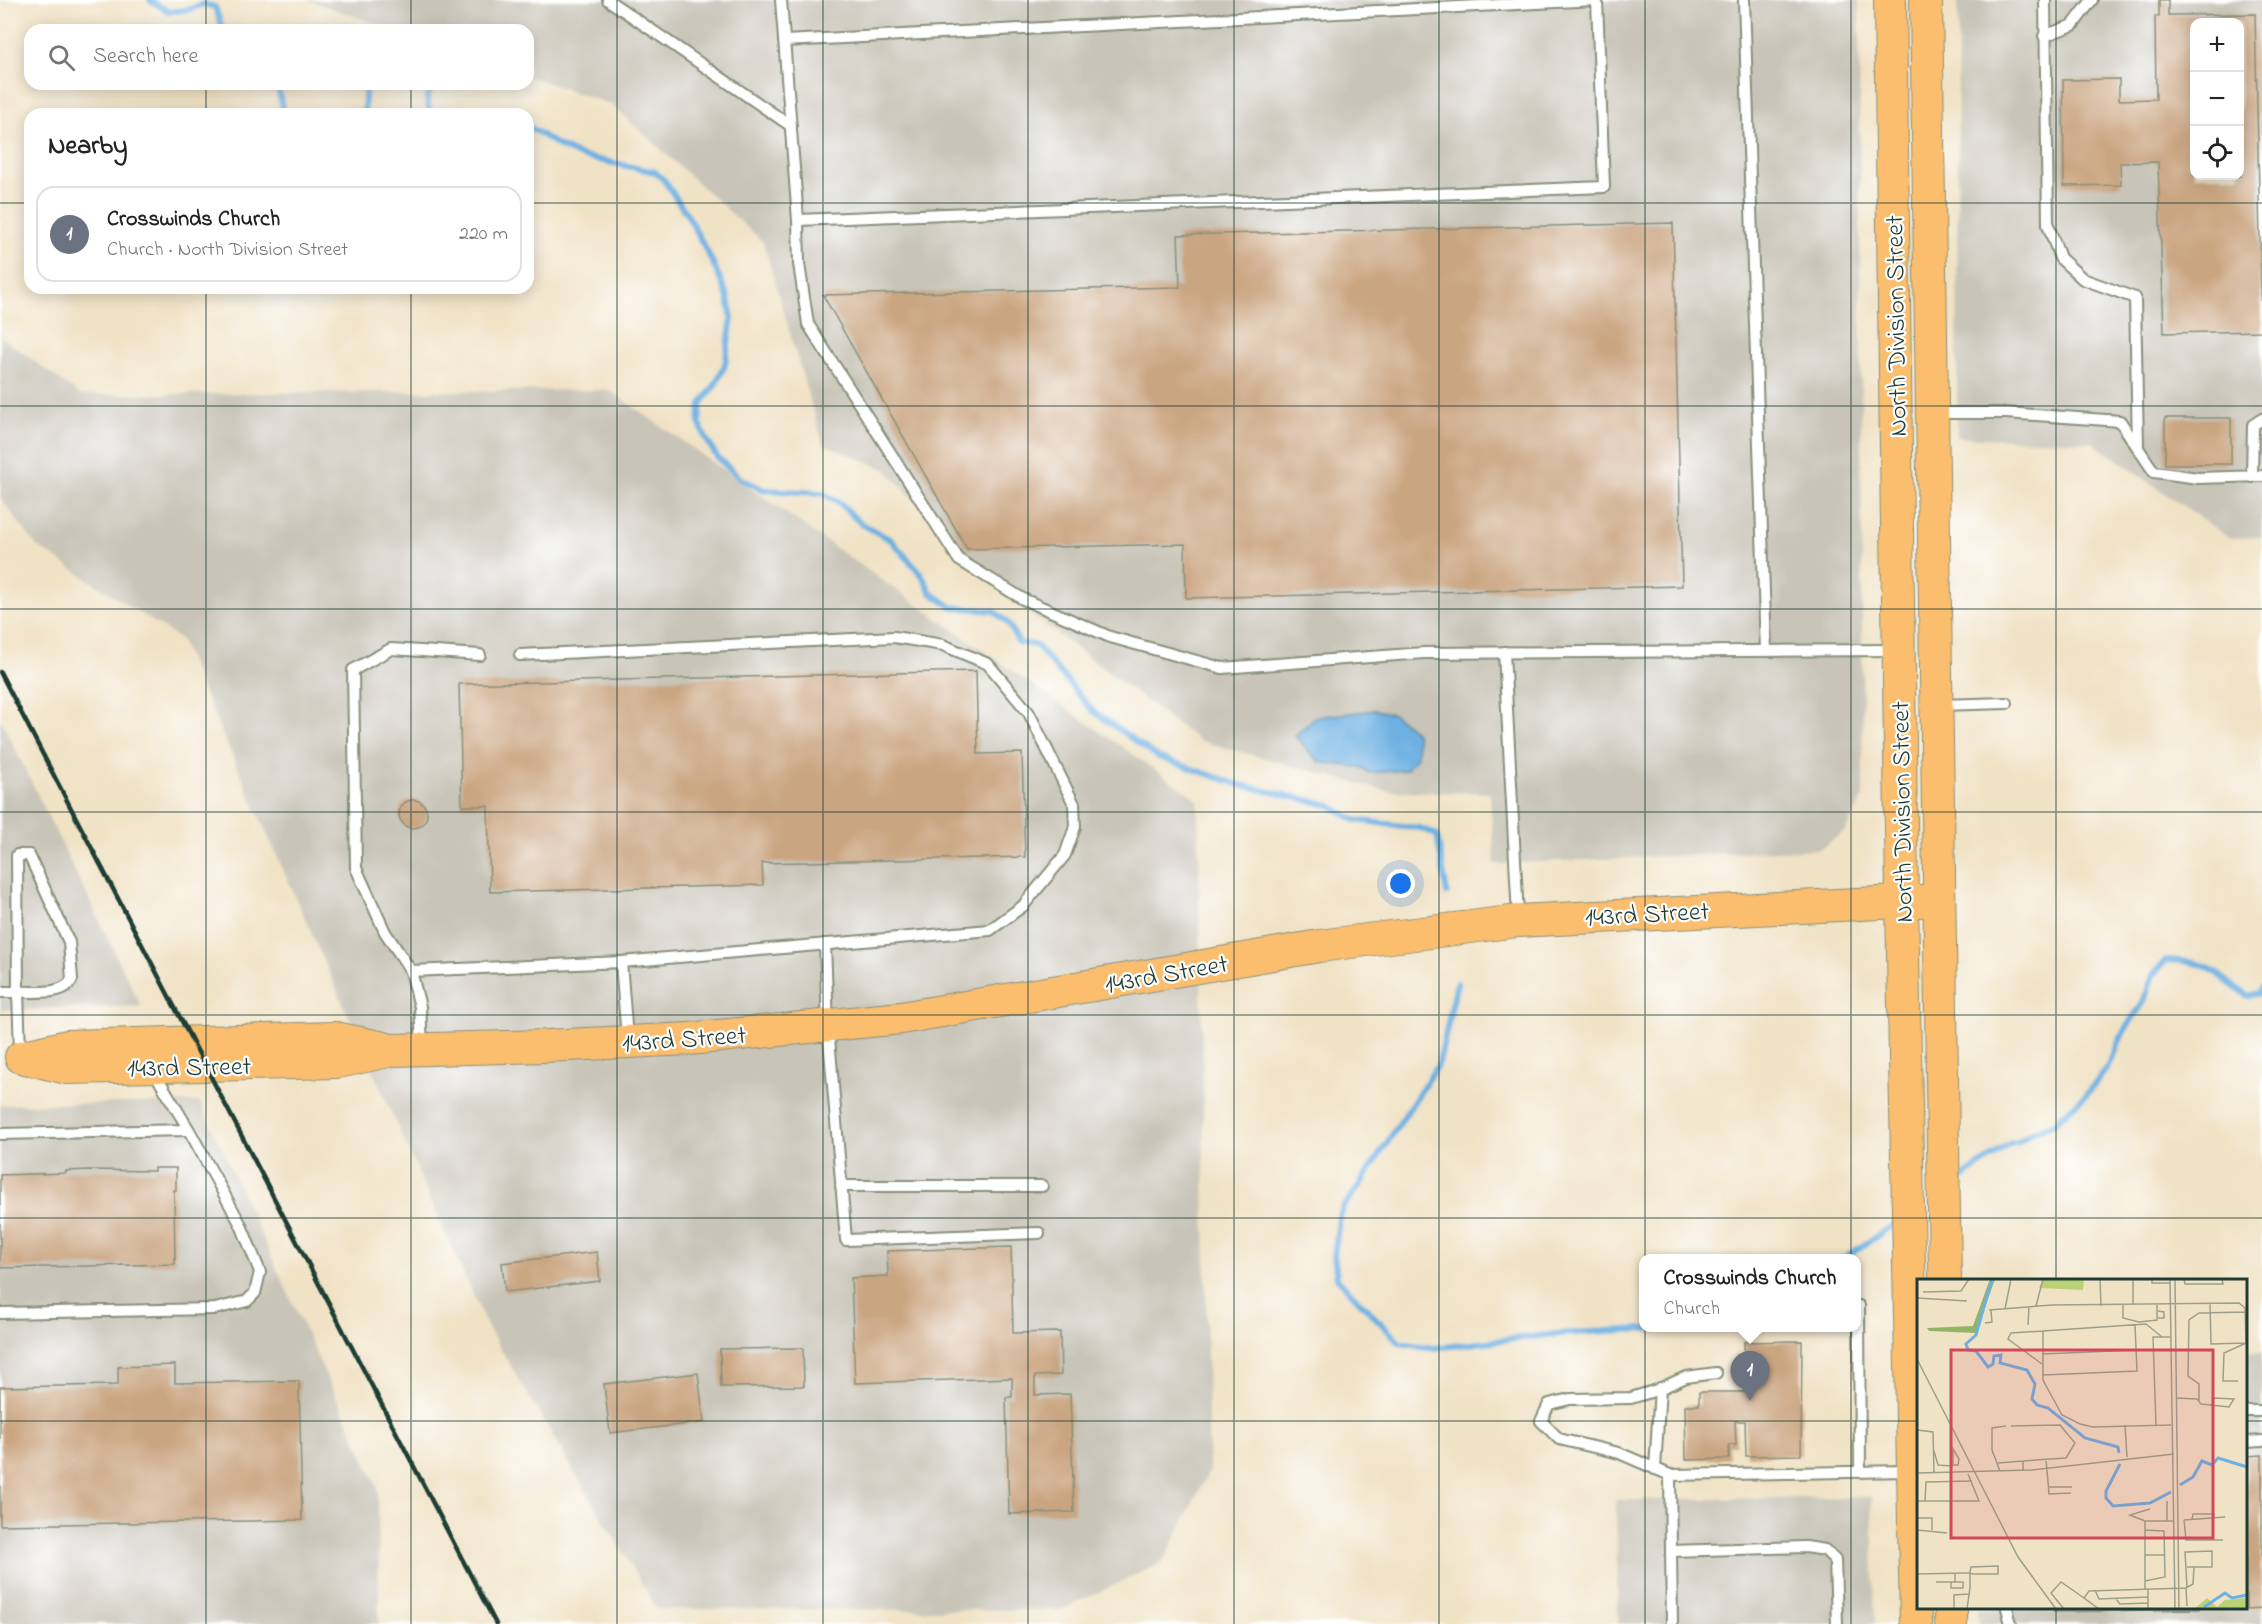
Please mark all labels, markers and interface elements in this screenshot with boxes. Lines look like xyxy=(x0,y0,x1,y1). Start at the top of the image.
map controls xyxy=(2190,18,2244,180)
button: + xyxy=(2190,18,2244,72)
search box xyxy=(24,24,534,90)
icon: search xyxy=(45,41,78,74)
text: Search here xyxy=(93,41,198,73)
button: − xyxy=(2190,72,2244,126)
button: locate xyxy=(2190,126,2244,180)
text: Nearby xyxy=(48,128,127,166)
text: Crosswinds Church xyxy=(107,204,280,236)
street label: North Division Street xyxy=(1877,215,1919,437)
text: 1 xyxy=(66,220,73,249)
text: 220 m xyxy=(459,220,508,249)
text: Church · North Division Street xyxy=(107,236,348,265)
street label: North Division Street xyxy=(1883,701,1925,923)
your location xyxy=(1386,869,1415,898)
street label: 143rd Street xyxy=(1584,894,1711,938)
street label: 143rd Street xyxy=(1102,946,1231,1005)
street label: 143rd Street xyxy=(621,1018,748,1064)
street label: 143rd Street xyxy=(127,1049,252,1089)
popup xyxy=(1639,1254,1861,1332)
text: Crosswinds Church xyxy=(1663,1263,1837,1295)
inset map xyxy=(1917,1279,2247,1609)
text: Church xyxy=(1663,1295,1720,1324)
pin: 1 xyxy=(1730,1352,1770,1401)

